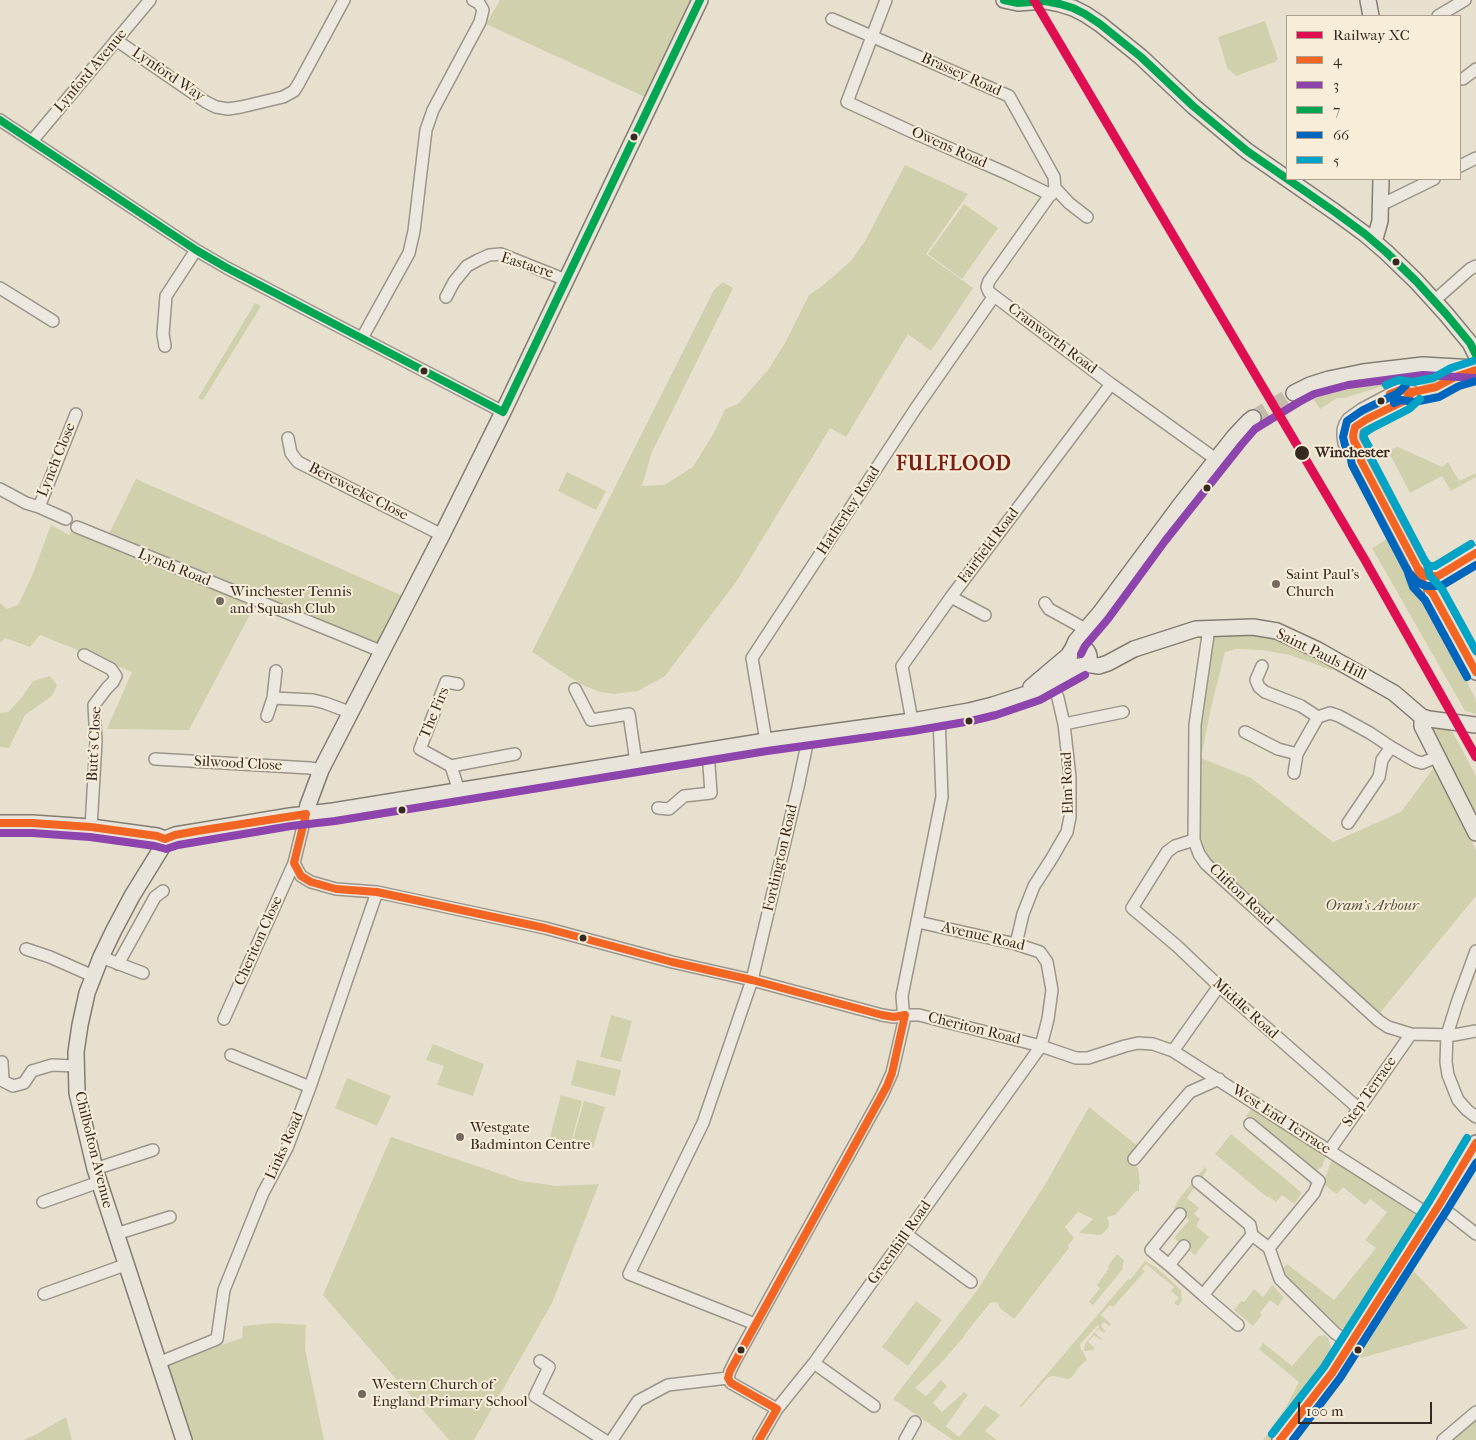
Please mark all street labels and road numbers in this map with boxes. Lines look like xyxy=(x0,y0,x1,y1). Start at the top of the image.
street label: Lynford Avenue xyxy=(51,26,131,116)
street label: Lynford Way xyxy=(128,44,208,106)
street label: Brassey Road xyxy=(918,49,1004,101)
street label: Owens Road xyxy=(908,123,990,173)
street label: Eastacre xyxy=(498,249,556,283)
street label: Cranworth Road xyxy=(1004,300,1100,378)
street label: Lynch Close xyxy=(34,420,80,500)
street label: Bereweeke Close xyxy=(305,459,411,525)
street label: Hatherley Road xyxy=(814,463,884,559)
street label: Fairfield Road xyxy=(955,505,1023,587)
street label: Lynch Road xyxy=(135,545,213,591)
street label: Saint Pauls Hill xyxy=(1273,625,1369,685)
street label: The Firs xyxy=(416,685,454,741)
street label: Butt's Close xyxy=(84,706,106,782)
street label: Elm Road xyxy=(1058,752,1078,814)
street label: Silwood Close xyxy=(193,753,283,775)
street label: Fordington Road xyxy=(760,803,802,913)
street label: Clifton Road xyxy=(1205,861,1277,929)
street label: Cheriton Close xyxy=(231,893,287,989)
street label: Avenue Road xyxy=(940,919,1026,955)
street label: Middle Road xyxy=(1208,975,1282,1043)
street label: Cheriton Road xyxy=(926,1009,1022,1049)
street label: Step Terrace xyxy=(1339,1053,1401,1131)
street label: West End Terrace xyxy=(1228,1081,1334,1159)
street label: Chilbolton Avenue xyxy=(70,1090,116,1210)
street label: Links Road xyxy=(262,1109,308,1183)
street label: Greenhill Road xyxy=(864,1198,936,1288)

